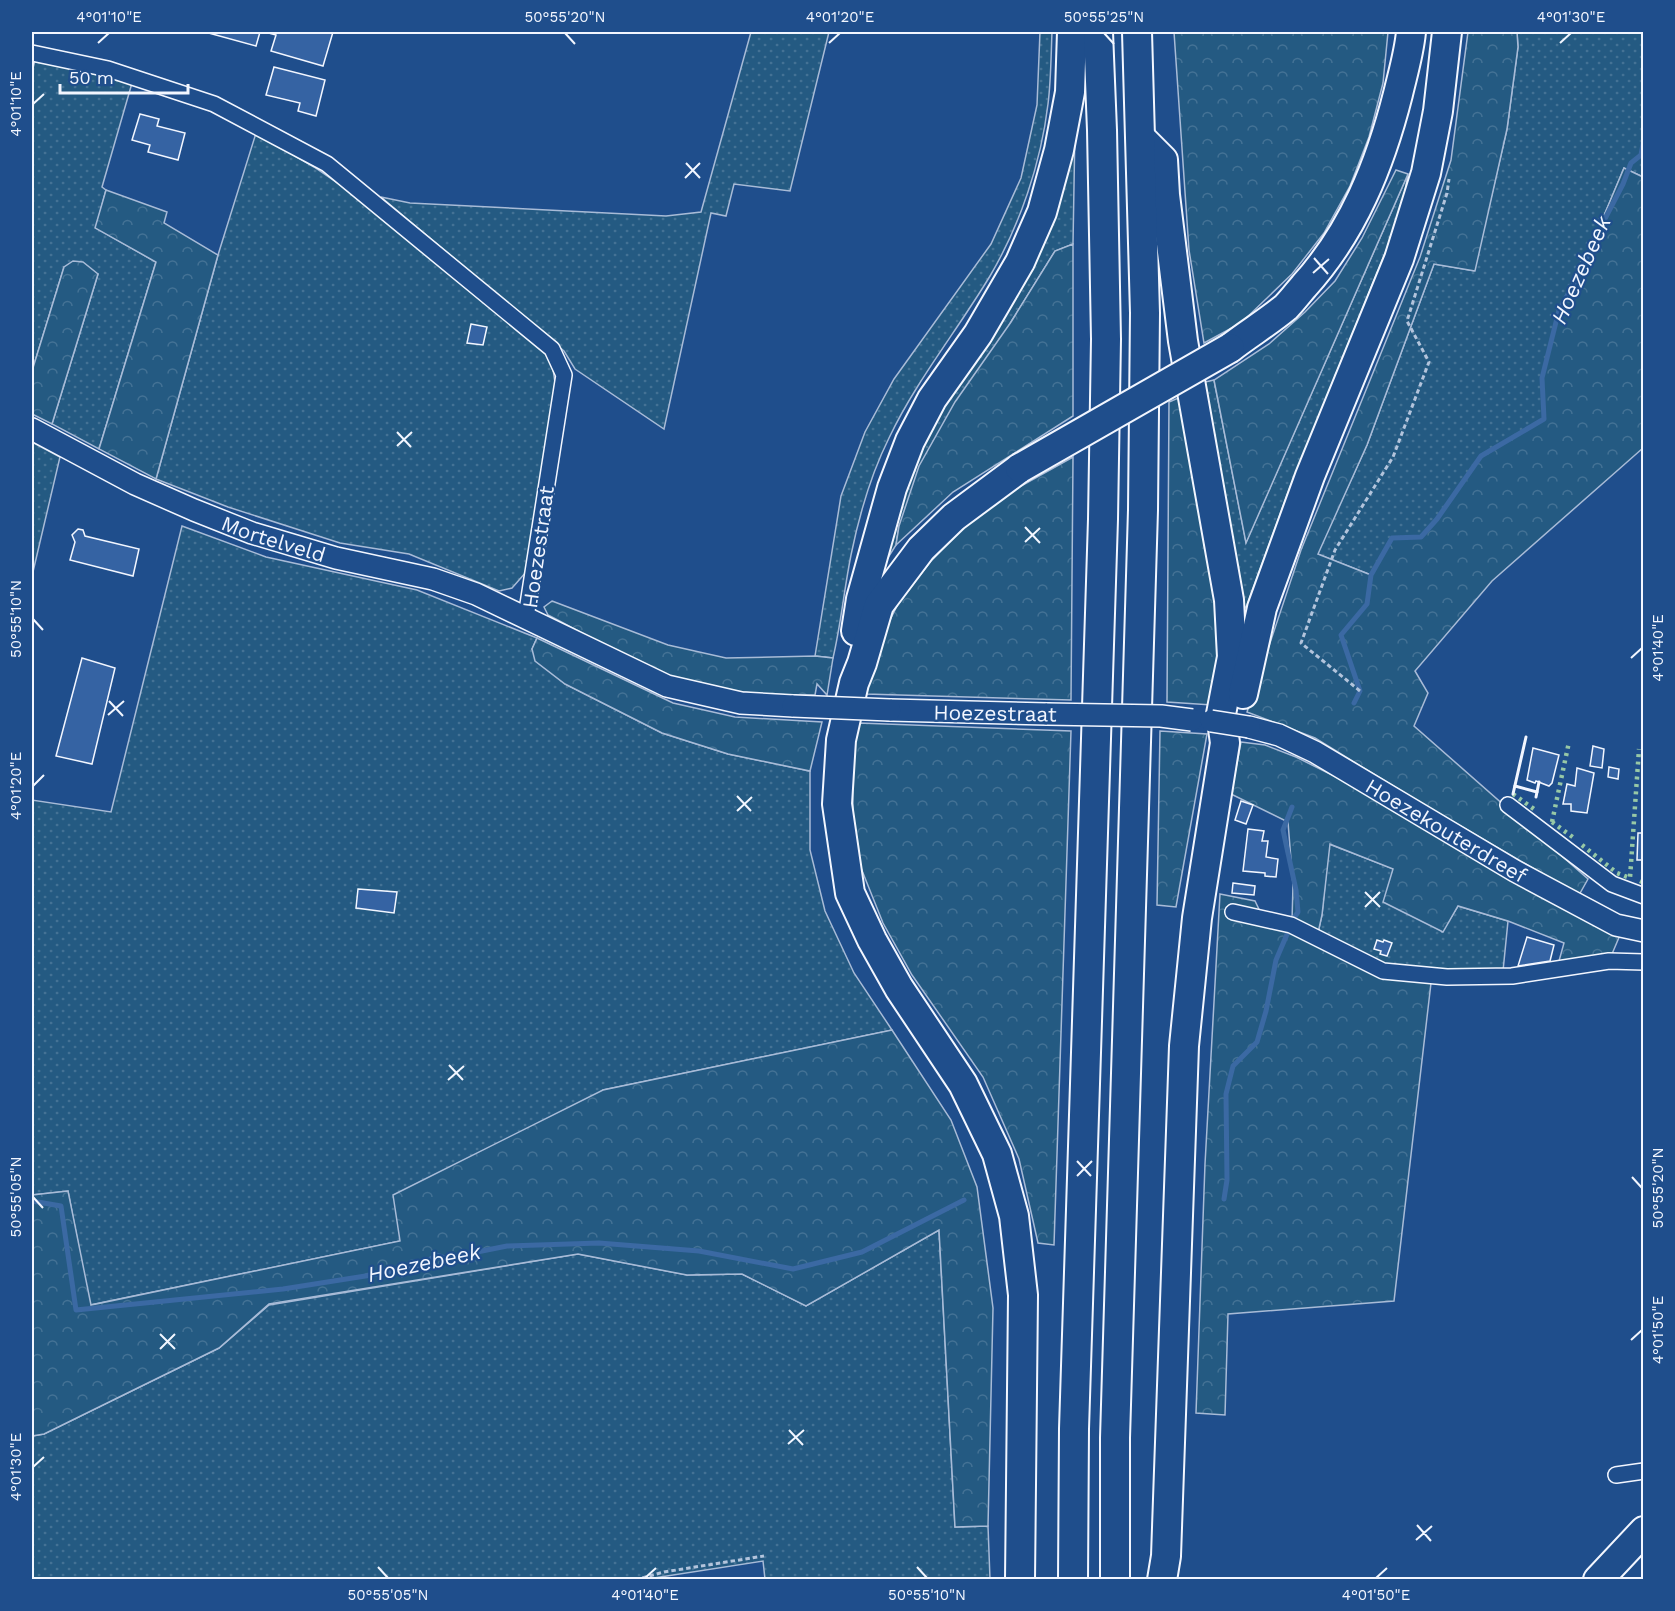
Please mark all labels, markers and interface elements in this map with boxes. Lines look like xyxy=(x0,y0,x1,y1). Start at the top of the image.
text: 4°01'10"E xyxy=(76,8,142,26)
text: 50°55'20"N xyxy=(524,8,606,26)
text: 4°01'20"E xyxy=(806,8,874,26)
text: 50°55'25"N xyxy=(1064,8,1144,26)
text: 4°01'30"E xyxy=(1537,8,1605,26)
scale bar xyxy=(60,57,188,95)
text: 50 m xyxy=(69,67,114,88)
text: 4°01'10"E xyxy=(7,71,25,137)
water label: Hoezebeek xyxy=(1546,211,1616,328)
street label: Hoezestraat xyxy=(517,484,559,610)
street label: Mortelveld xyxy=(218,510,329,567)
text: 50°55'10"N xyxy=(7,580,25,658)
text: 4°01'40"E xyxy=(1649,614,1667,682)
street label: Hoezestraat xyxy=(933,699,1057,727)
text: 4°01'20"E xyxy=(7,752,25,820)
street label: Hoezekouterdreef xyxy=(1361,773,1532,888)
text: 50°55'20"N xyxy=(1649,1147,1667,1229)
text: 50°55'05"N xyxy=(7,1156,25,1238)
water label: Hoezebeek xyxy=(365,1239,484,1287)
text: 4°01'50"E xyxy=(1649,1296,1667,1364)
text: 4°01'30"E xyxy=(7,1433,25,1501)
text: 50°55'05"N xyxy=(347,1586,429,1604)
text: 4°01'40"E xyxy=(611,1586,679,1604)
text: 50°55'10"N xyxy=(888,1586,966,1604)
text: 4°01'50"E xyxy=(1342,1586,1410,1604)

